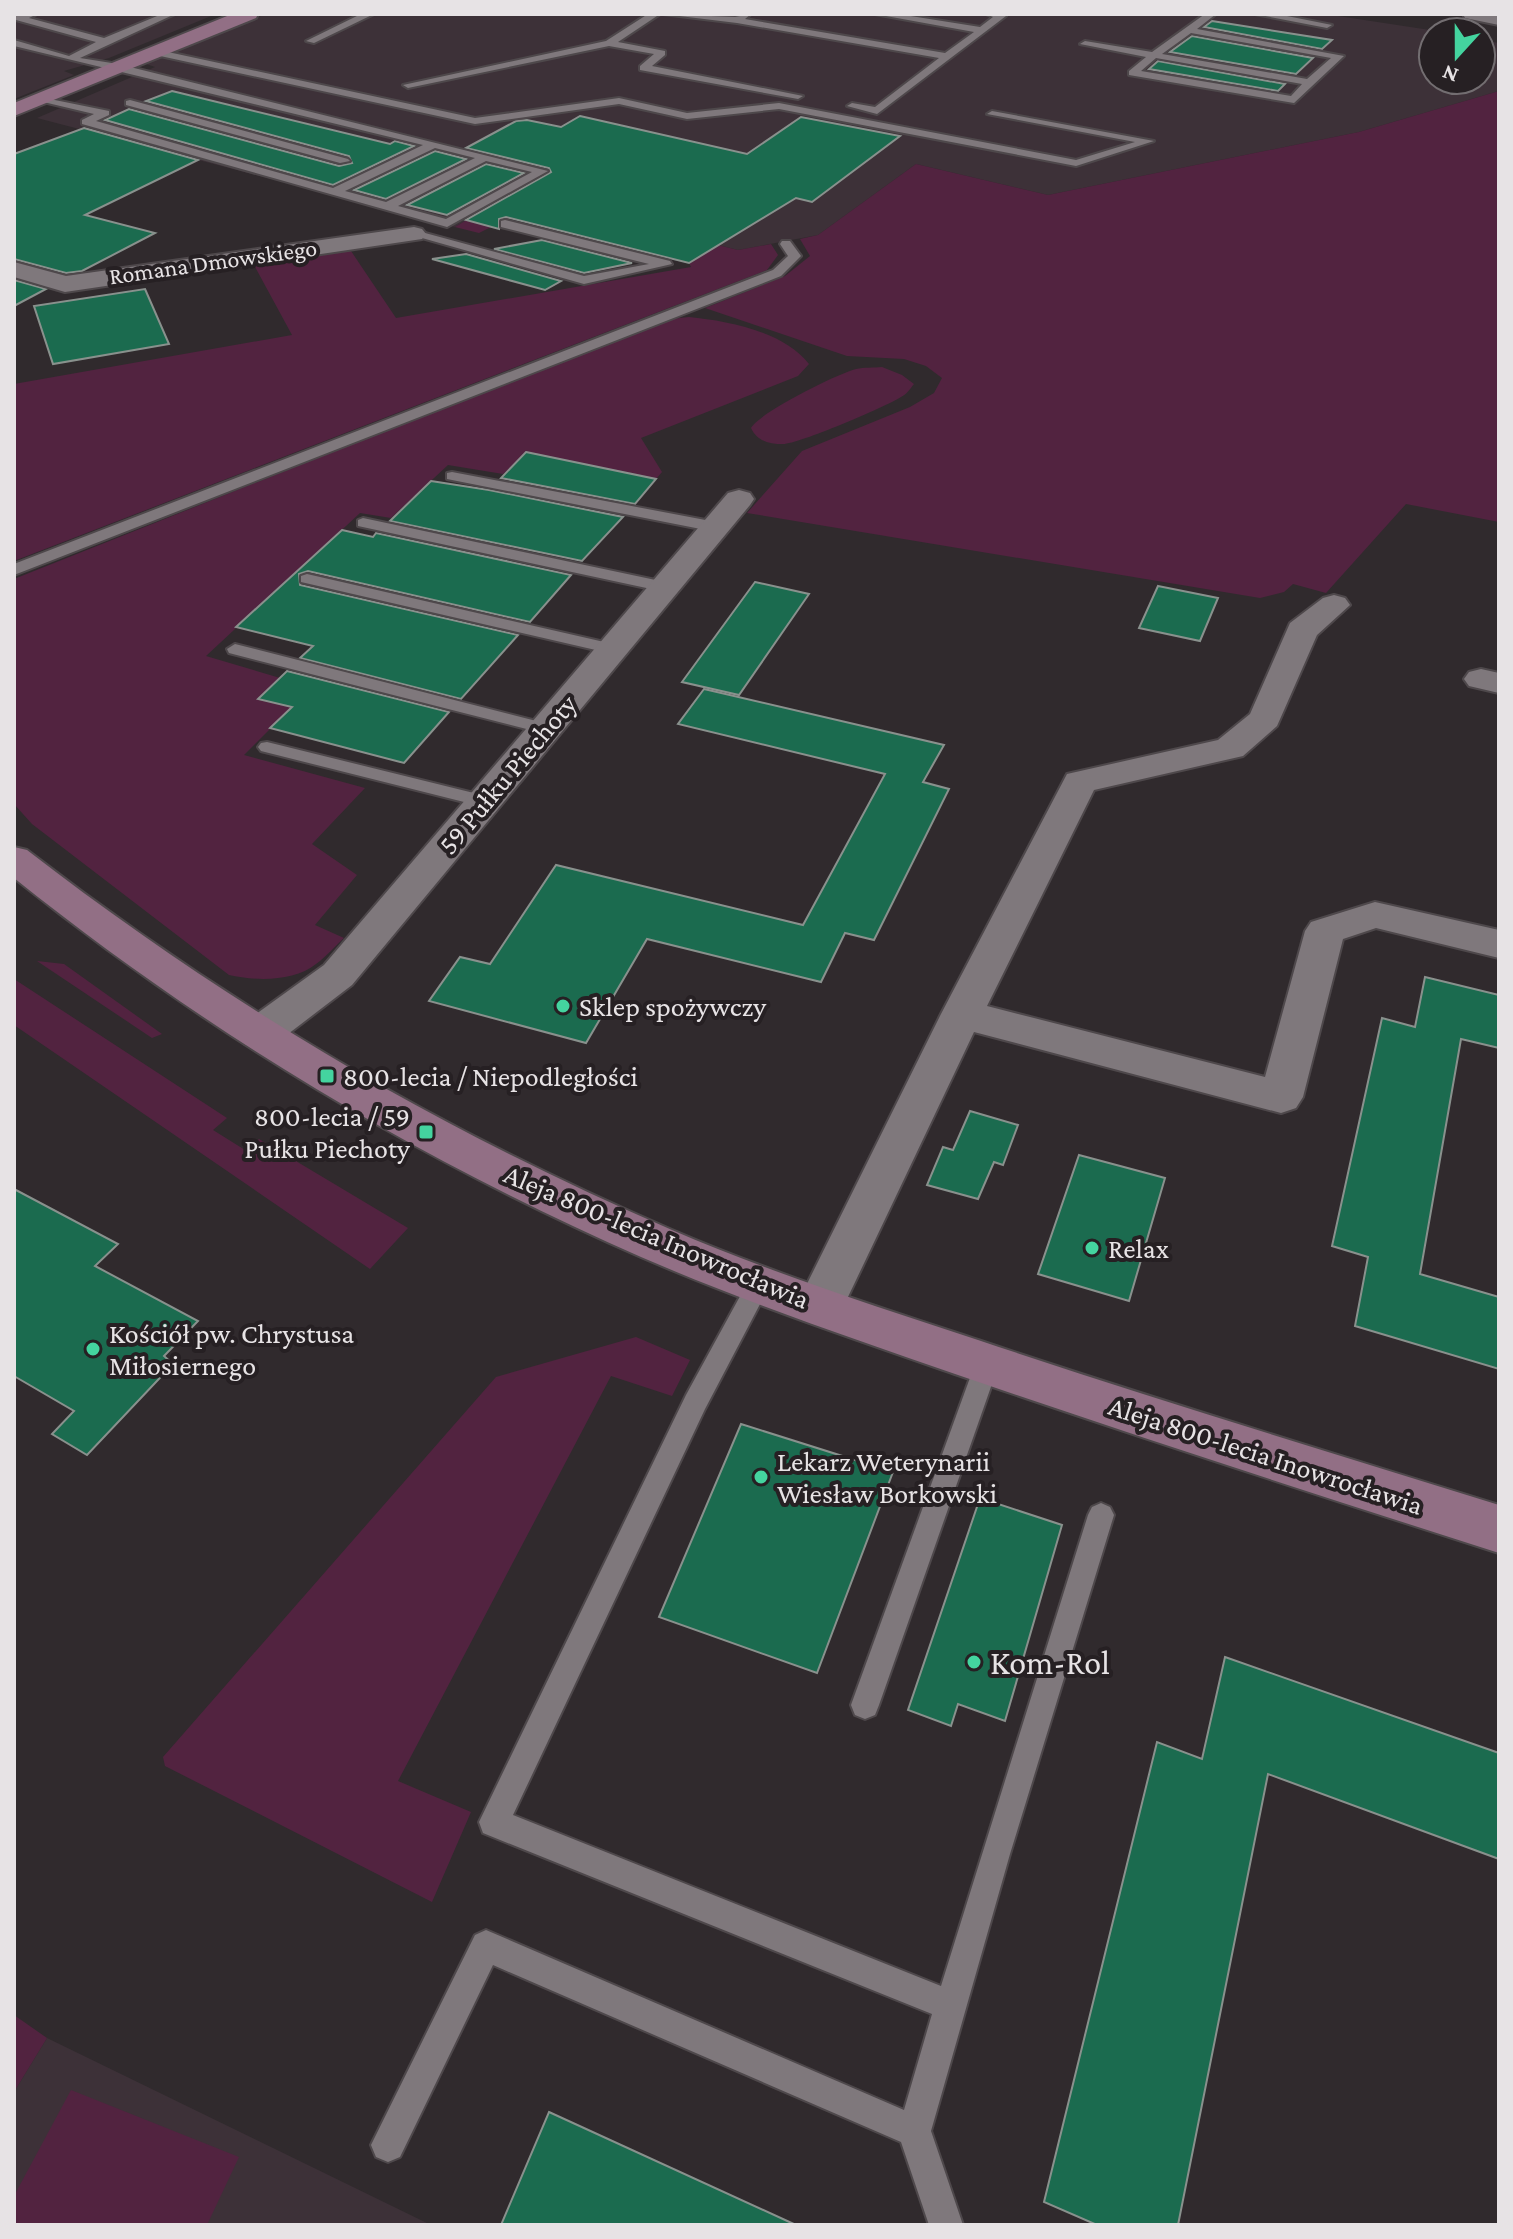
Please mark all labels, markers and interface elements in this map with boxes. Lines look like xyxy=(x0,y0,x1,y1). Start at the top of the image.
north arrow xyxy=(1417,16,1497,96)
text: N xyxy=(1439,60,1461,89)
street label: Romana Dmowskiego xyxy=(107,234,319,289)
street label: 59 Pułku Piechoty xyxy=(432,688,584,860)
place label: Sklep spożywczy xyxy=(579,991,767,1022)
marker: Sklep spożywczy xyxy=(554,997,572,1015)
place label: 800-lecia / Niepodległości xyxy=(343,1061,638,1092)
marker: 800-lecia / Niepodległości xyxy=(318,1067,336,1085)
place label: 800-lecia / 59 Pułku Piechoty xyxy=(244,1101,411,1164)
marker: 800-lecia / 59 Pułku Piechoty xyxy=(417,1123,435,1141)
street label: Aleja 800-lecia Inowrocławia xyxy=(500,1158,814,1315)
place label: Relax xyxy=(1108,1233,1169,1264)
marker: Relax xyxy=(1083,1239,1101,1257)
place label: Kościół pw. Chrystusa Miłosiernego xyxy=(109,1318,354,1381)
marker: Kościół pw. Chrystusa Miłosiernego xyxy=(84,1340,102,1358)
street label: Aleja 800-lecia Inowrocławia xyxy=(1105,1390,1427,1521)
place label: Lekarz Weterynarii Wiesław Borkowski xyxy=(777,1446,997,1509)
marker: Lekarz Weterynarii Wiesław Borkowski xyxy=(752,1468,770,1486)
place label: Kom-Rol xyxy=(990,1644,1110,1681)
marker: Kom-Rol xyxy=(965,1653,983,1671)

